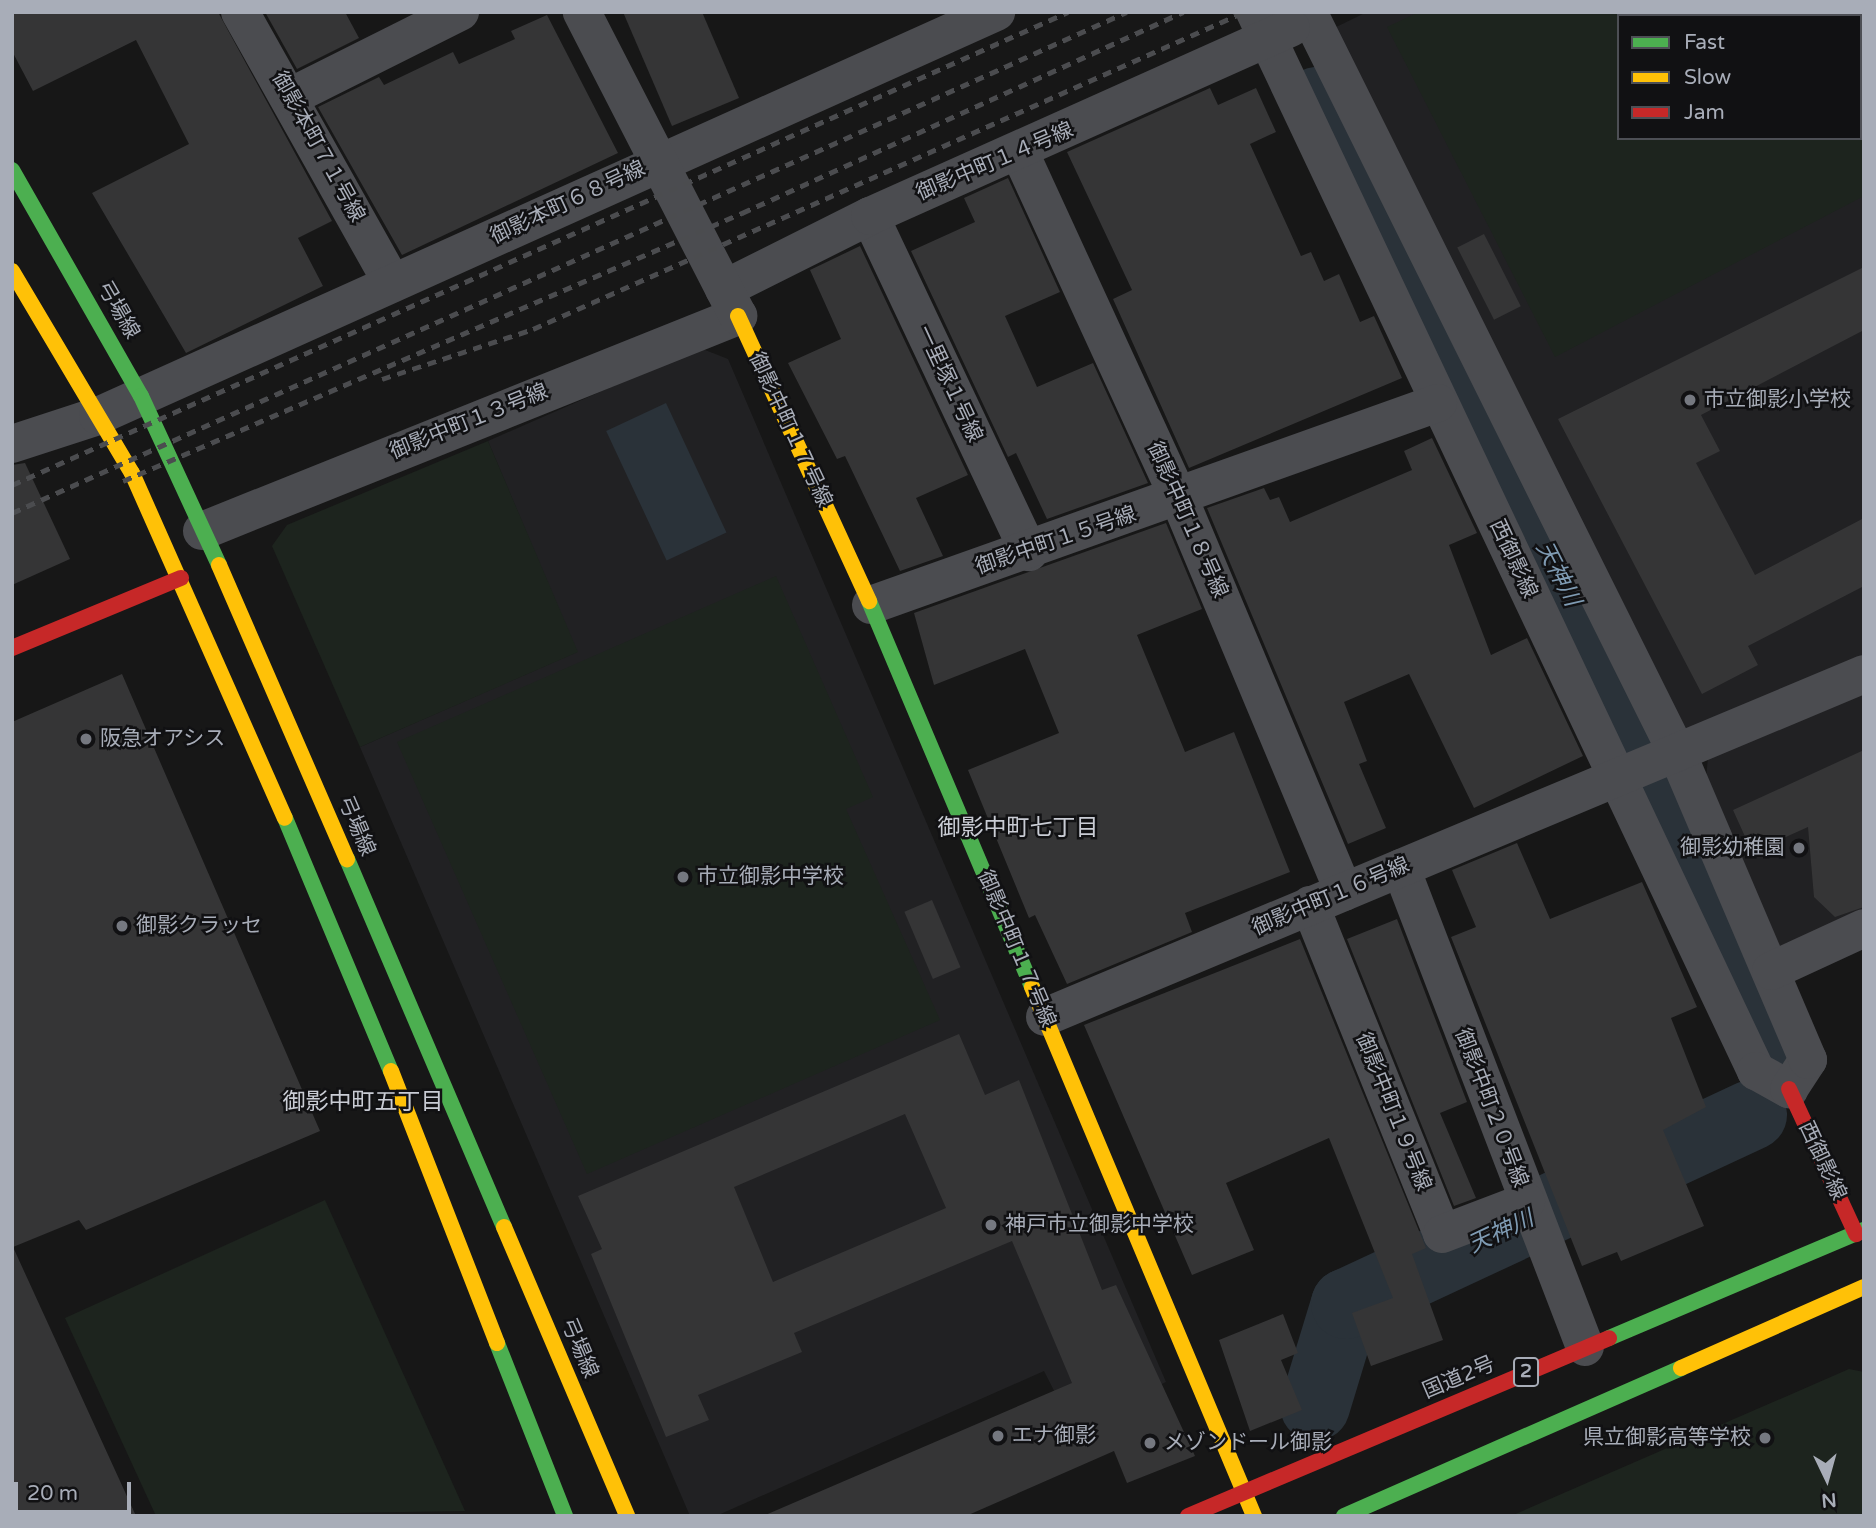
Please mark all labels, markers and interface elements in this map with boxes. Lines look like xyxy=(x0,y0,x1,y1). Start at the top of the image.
legend xyxy=(1617,14,1862,140)
text: Fast xyxy=(1684,30,1725,55)
text: Slow xyxy=(1684,65,1731,90)
street label: 御影本町７１号線 xyxy=(266,67,370,227)
text: Jam xyxy=(1684,100,1725,125)
street label: 御影中町１４号線 xyxy=(913,118,1077,206)
street label: 御影本町６８号線 xyxy=(487,156,649,250)
street label: 弓場線 xyxy=(91,276,145,344)
street label: 一里塚１号線 xyxy=(911,322,987,446)
street label: 御影中町１７号線 xyxy=(743,349,837,511)
street label: 御影中町１３号線 xyxy=(386,379,552,465)
place label: 市立御影小学校 xyxy=(1704,387,1851,413)
marker: 市立御影小学校 xyxy=(1682,392,1698,408)
street label: 御影中町１８号線 xyxy=(1141,438,1233,602)
street label: 御影中町１５号線 xyxy=(972,502,1140,580)
street label: 西御影線 xyxy=(1484,516,1542,602)
water label: 天神川 xyxy=(1530,537,1586,611)
place label: 阪急オアシス xyxy=(100,726,226,752)
marker: 阪急オアシス xyxy=(78,731,94,747)
street label: 弓場線 xyxy=(332,792,380,860)
district label: 御影中町七丁目 xyxy=(938,814,1098,842)
place label: 御影幼稚園 xyxy=(1680,835,1785,861)
marker: 御影幼稚園 xyxy=(1791,840,1807,856)
street label: 御影中町１６号線 xyxy=(1249,853,1413,941)
place label: 市立御影中学校 xyxy=(697,864,844,890)
street label: 御影中町１７号線 xyxy=(972,867,1060,1031)
marker: 市立御影中学校 xyxy=(675,869,691,885)
place label: 御影クラッセ xyxy=(136,913,262,939)
marker: 御影クラッセ xyxy=(114,918,130,934)
street label: 御影中町２０号線 xyxy=(1449,1025,1533,1191)
street label: 御影中町１９号線 xyxy=(1350,1029,1436,1195)
district label: 御影中町五丁目 xyxy=(283,1088,443,1116)
street label: 西御影線 xyxy=(1793,1118,1851,1204)
water label: 天神川 xyxy=(1464,1205,1538,1259)
place label: 神戸市立御影中学校 xyxy=(1005,1212,1194,1238)
marker: 神戸市立御影中学校 xyxy=(983,1217,999,1233)
street label: 弓場線 xyxy=(555,1314,603,1382)
street label: 国道2号 xyxy=(1419,1352,1499,1404)
road number: 2 xyxy=(1512,1356,1540,1388)
place label: エナ御影 xyxy=(1012,1423,1096,1449)
place label: 県立御影高等学校 xyxy=(1583,1425,1751,1451)
marker: エナ御影 xyxy=(990,1428,1006,1444)
place label: メゾンドール御影 xyxy=(1164,1430,1332,1456)
marker: 県立御影高等学校 xyxy=(1757,1430,1773,1446)
marker: メゾンドール御影 xyxy=(1142,1435,1158,1451)
north arrow xyxy=(1792,1444,1862,1514)
scale bar xyxy=(18,1468,135,1512)
text: 20 m xyxy=(27,1481,78,1506)
text: N xyxy=(1820,1488,1837,1512)

